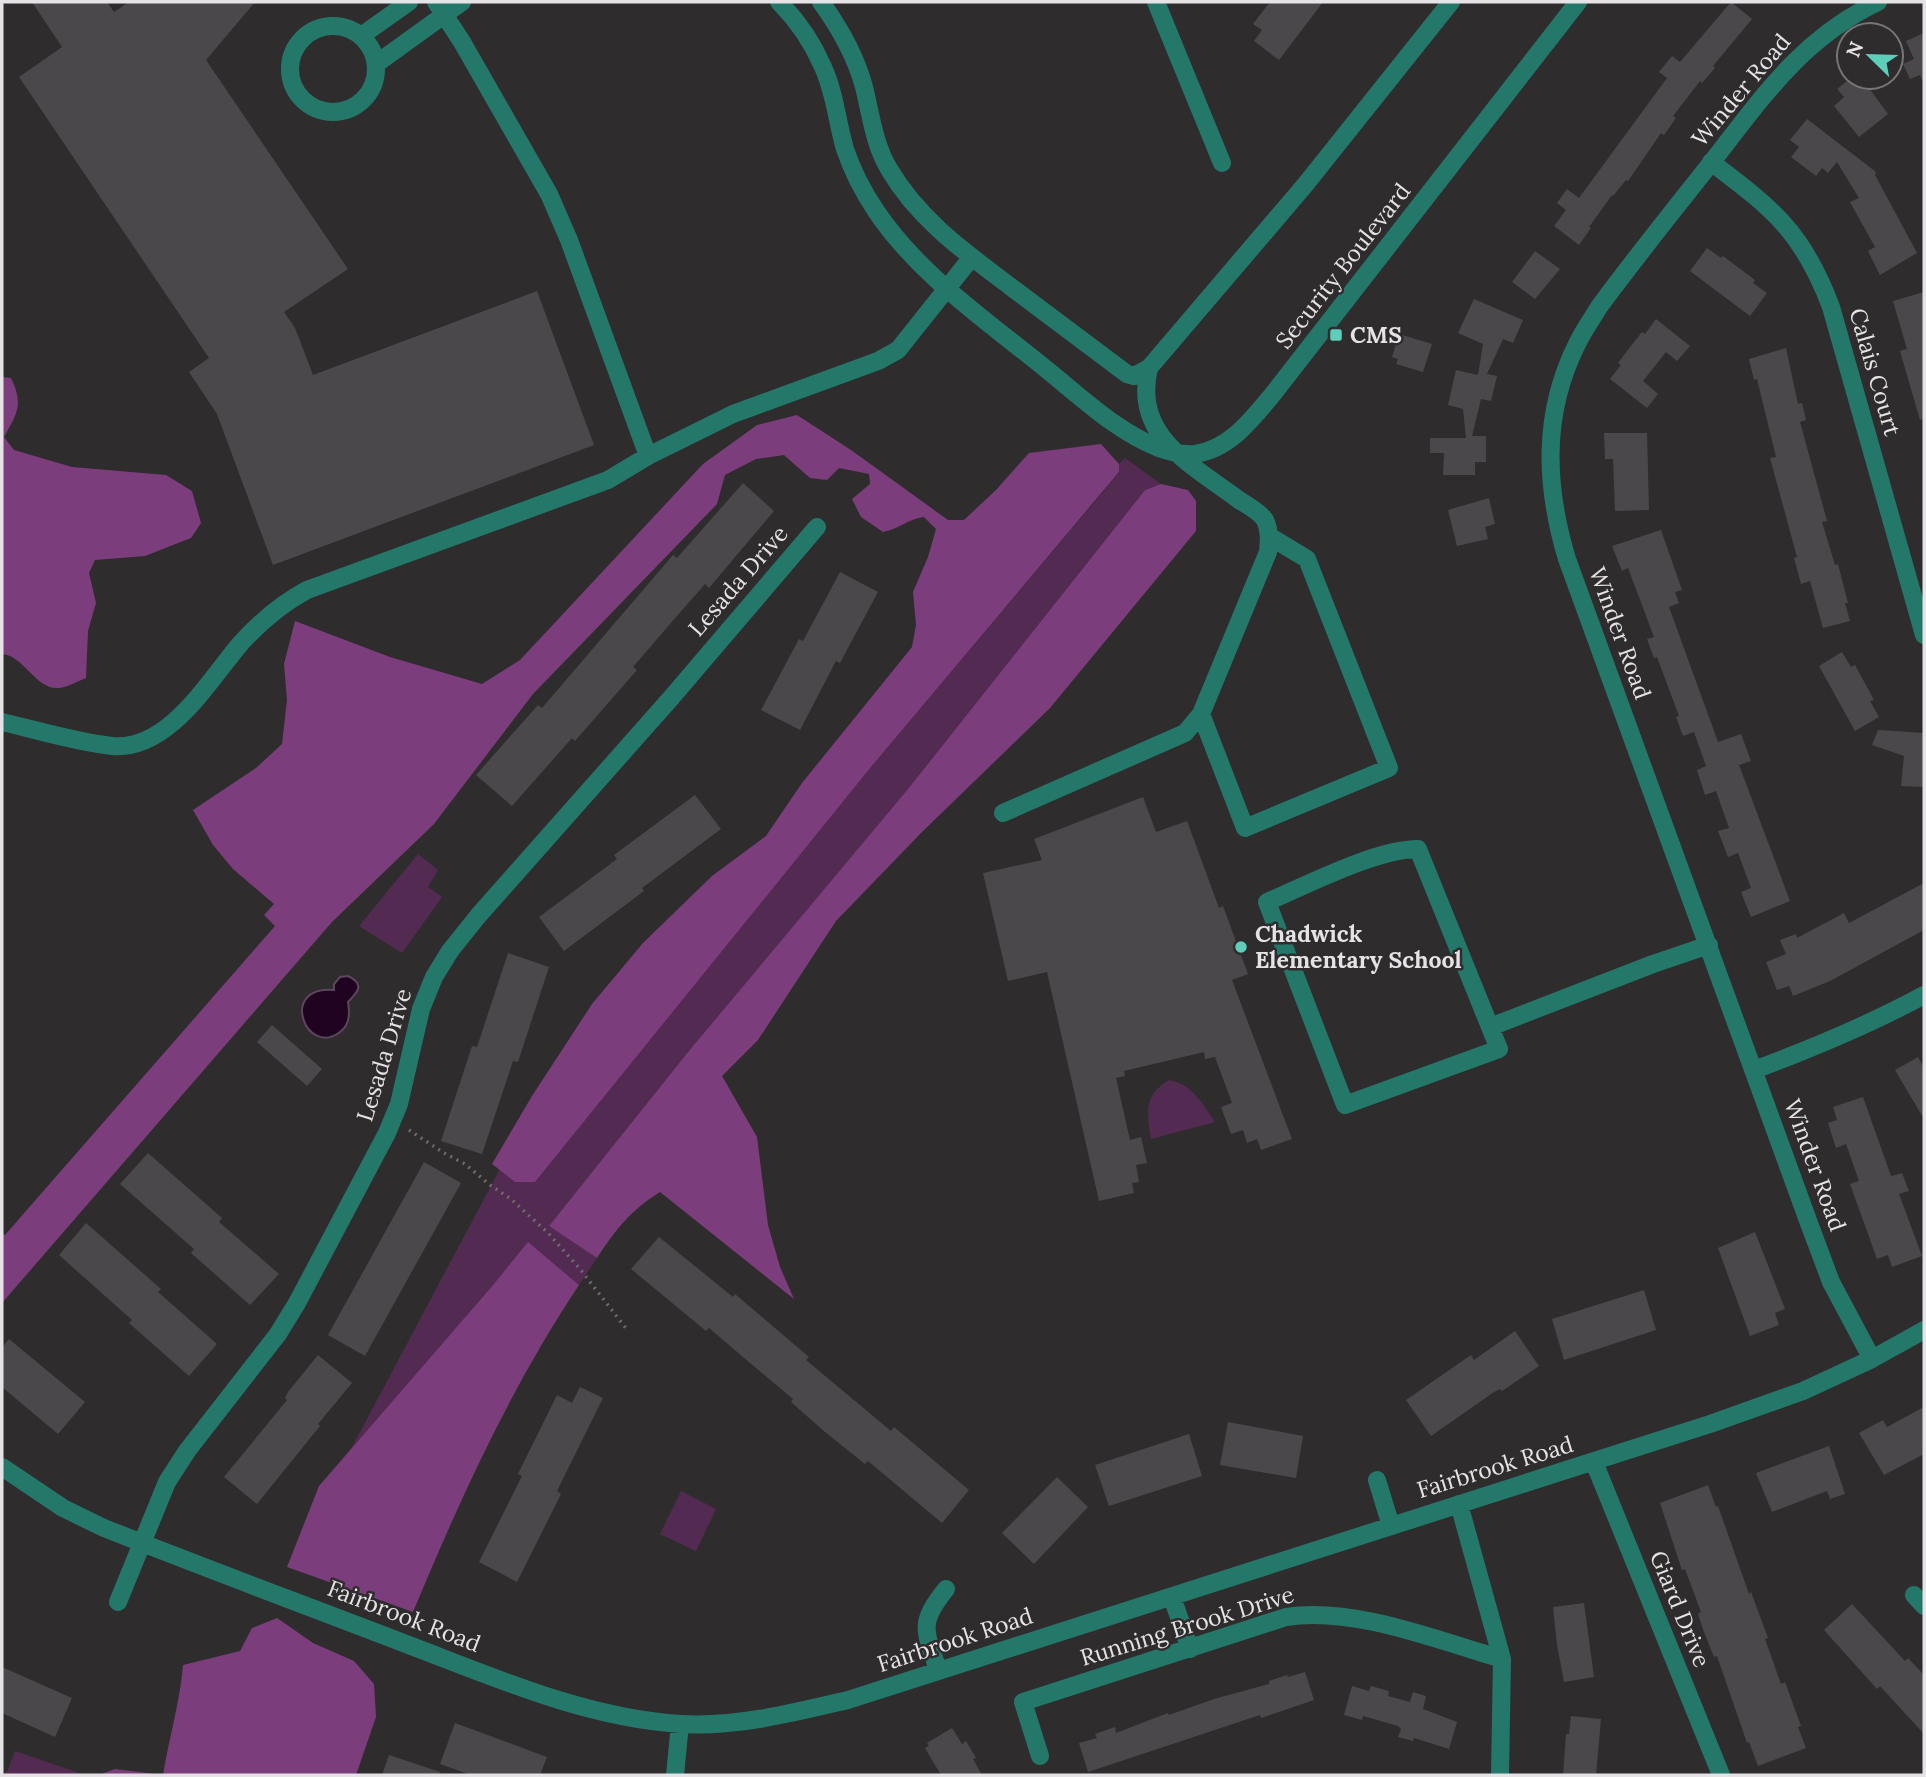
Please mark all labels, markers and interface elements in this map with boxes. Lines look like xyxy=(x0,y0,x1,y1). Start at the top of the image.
north arrow xyxy=(1835,21,1905,91)
street label: Winder Road xyxy=(1685,27,1796,152)
text: N xyxy=(1840,38,1868,61)
street label: Security Boulevard xyxy=(1269,177,1416,354)
street label: Calais Court xyxy=(1843,305,1908,439)
place label: CMS xyxy=(1350,320,1402,349)
marker: CMS xyxy=(1328,327,1344,343)
street label: Lesada Drive xyxy=(682,519,794,642)
street label: Winder Road xyxy=(1583,563,1658,703)
place label: Chadwick Elementary School xyxy=(1255,919,1462,974)
marker: Chadwick Elementary School xyxy=(1233,939,1249,955)
street label: Lesada Drive xyxy=(350,985,417,1125)
street label: Winder Road xyxy=(1778,1095,1853,1235)
street label: Fairbrook Road xyxy=(1413,1429,1577,1504)
street label: Giard Drive xyxy=(1644,1546,1717,1671)
street label: Fairbrook Road xyxy=(323,1573,485,1658)
street label: Running Brook Drive xyxy=(1076,1579,1297,1672)
street label: Fairbrook Road xyxy=(873,1601,1036,1678)

